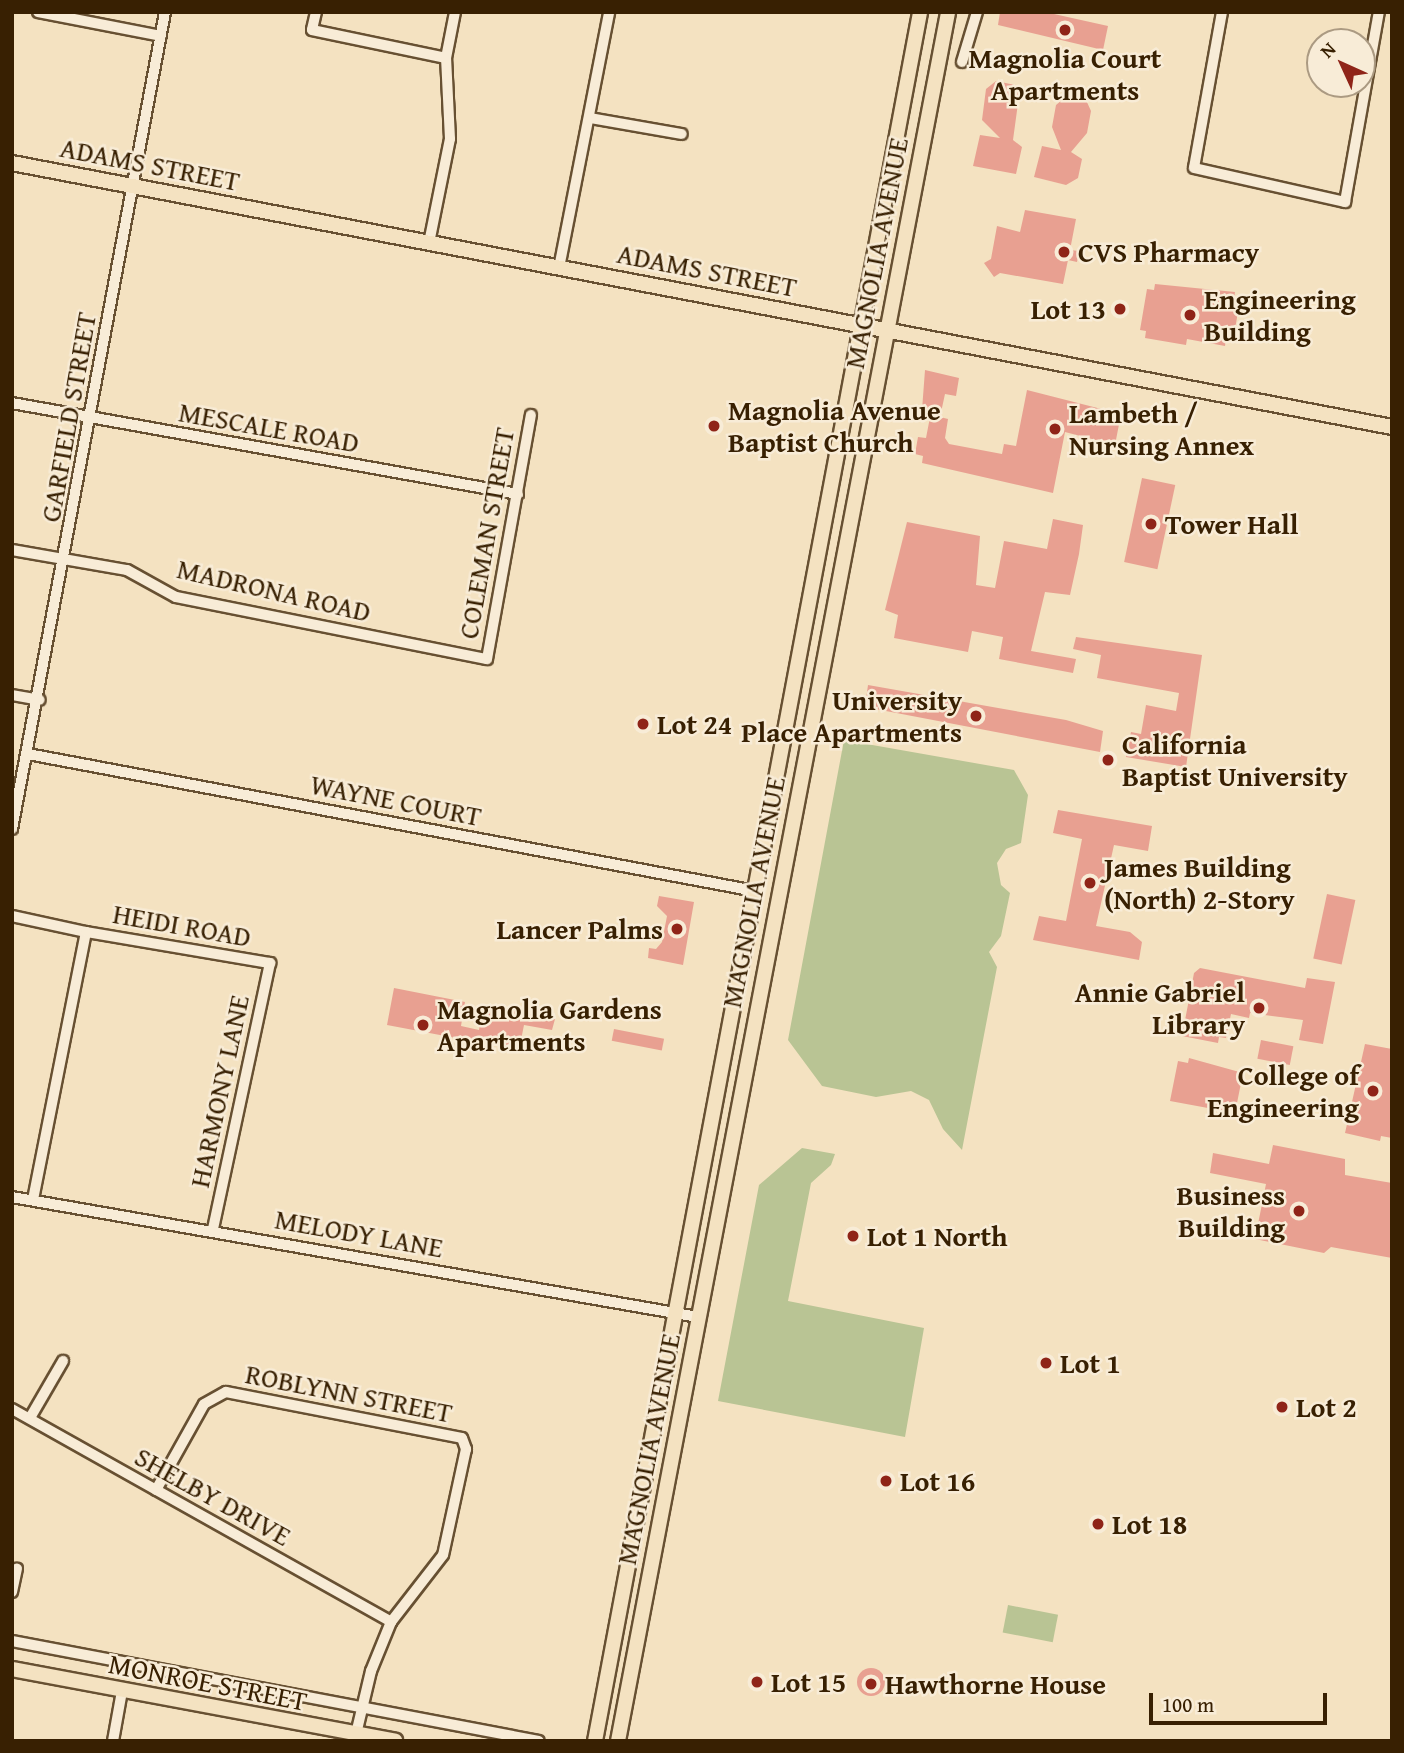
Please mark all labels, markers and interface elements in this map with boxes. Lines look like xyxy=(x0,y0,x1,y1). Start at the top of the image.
marker: Magnolia Court Apartments xyxy=(1057,22,1073,38)
north arrow xyxy=(1306,28,1376,98)
text: N xyxy=(1313,35,1342,64)
place label: Magnolia Court Apartments xyxy=(969,41,1161,107)
street label: ADAMS STREET xyxy=(57,130,243,198)
street label: MAGNOLIA AVENUE xyxy=(837,134,915,372)
place label: CVS Pharmacy xyxy=(1078,235,1259,269)
street label: ADAMS STREET xyxy=(614,236,800,304)
marker: CVS Pharmacy xyxy=(1056,244,1072,260)
place label: Engineering Building xyxy=(1204,282,1356,348)
place label: Lot 13 xyxy=(1031,292,1106,326)
marker: Lot 13 xyxy=(1112,301,1128,317)
marker: Engineering Building xyxy=(1182,307,1198,323)
street label: GARFIELD STREET xyxy=(33,310,103,524)
place label: Magnolia Avenue Baptist Church xyxy=(728,393,941,459)
street label: MESCALE ROAD xyxy=(176,395,362,459)
place label: Lambeth / Nursing Annex xyxy=(1069,396,1254,462)
marker: Magnolia Avenue Baptist Church xyxy=(706,418,722,434)
marker: Lambeth / Nursing Annex xyxy=(1047,421,1063,437)
street label: COLEMAN STREET xyxy=(451,425,521,641)
place label: Tower Hall xyxy=(1165,507,1298,541)
marker: Tower Hall xyxy=(1143,516,1159,532)
street label: MADRONA ROAD xyxy=(174,551,374,629)
place label: University Place Apartments xyxy=(741,683,962,749)
place label: Lot 24 xyxy=(657,707,732,741)
marker: University Place Apartments xyxy=(968,708,984,724)
marker: Lot 24 xyxy=(635,716,651,732)
place label: California Baptist University xyxy=(1122,727,1348,793)
marker: California Baptist University xyxy=(1100,752,1116,768)
street label: WAYNE COURT xyxy=(308,767,484,833)
street label: MAGNOLIA AVENUE xyxy=(714,773,792,1011)
place label: James Building (North) 2-Story xyxy=(1104,850,1295,916)
marker: James Building (North) 2-Story xyxy=(1082,875,1098,891)
street label: HEIDI ROAD xyxy=(110,896,254,954)
place label: Lancer Palms xyxy=(496,912,663,946)
marker: Lancer Palms xyxy=(669,921,685,937)
place label: Annie Gabriel Library xyxy=(1075,975,1245,1041)
street label: HARMONY LANE xyxy=(182,992,256,1190)
place label: Magnolia Gardens Apartments xyxy=(437,992,662,1058)
marker: Annie Gabriel Library xyxy=(1251,1000,1267,1016)
marker: Magnolia Gardens Apartments xyxy=(415,1017,431,1033)
place label: College of Engineering xyxy=(1207,1058,1359,1124)
marker: College of Engineering xyxy=(1365,1083,1381,1099)
place label: Business Building xyxy=(1177,1178,1285,1244)
street label: MELODY LANE xyxy=(272,1202,446,1264)
marker: Business Building xyxy=(1291,1203,1307,1219)
place label: Lot 1 North xyxy=(867,1219,1008,1253)
marker: Lot 1 North xyxy=(845,1228,861,1244)
street label: MAGNOLIA AVENUE xyxy=(609,1330,687,1568)
place label: Lot 1 xyxy=(1060,1346,1121,1380)
marker: Lot 1 xyxy=(1038,1355,1054,1371)
street label: ROBLYNN STREET xyxy=(243,1356,455,1430)
place label: Lot 2 xyxy=(1296,1390,1357,1424)
marker: Lot 2 xyxy=(1274,1399,1290,1415)
street label: SHELBY DRIVE xyxy=(129,1439,297,1553)
place label: Lot 16 xyxy=(900,1464,975,1498)
marker: Lot 16 xyxy=(878,1473,894,1489)
place label: Lot 18 xyxy=(1112,1507,1187,1541)
marker: Lot 18 xyxy=(1090,1516,1106,1532)
street label: MONROE STREET xyxy=(106,1646,310,1718)
place label: Lot 15 xyxy=(771,1665,846,1699)
place label: Hawthorne House xyxy=(885,1667,1106,1701)
marker: Lot 15 xyxy=(749,1674,765,1690)
marker: Hawthorne House xyxy=(863,1676,879,1692)
scale bar xyxy=(1152,1680,1330,1724)
text: 100 m xyxy=(1162,1689,1214,1720)

